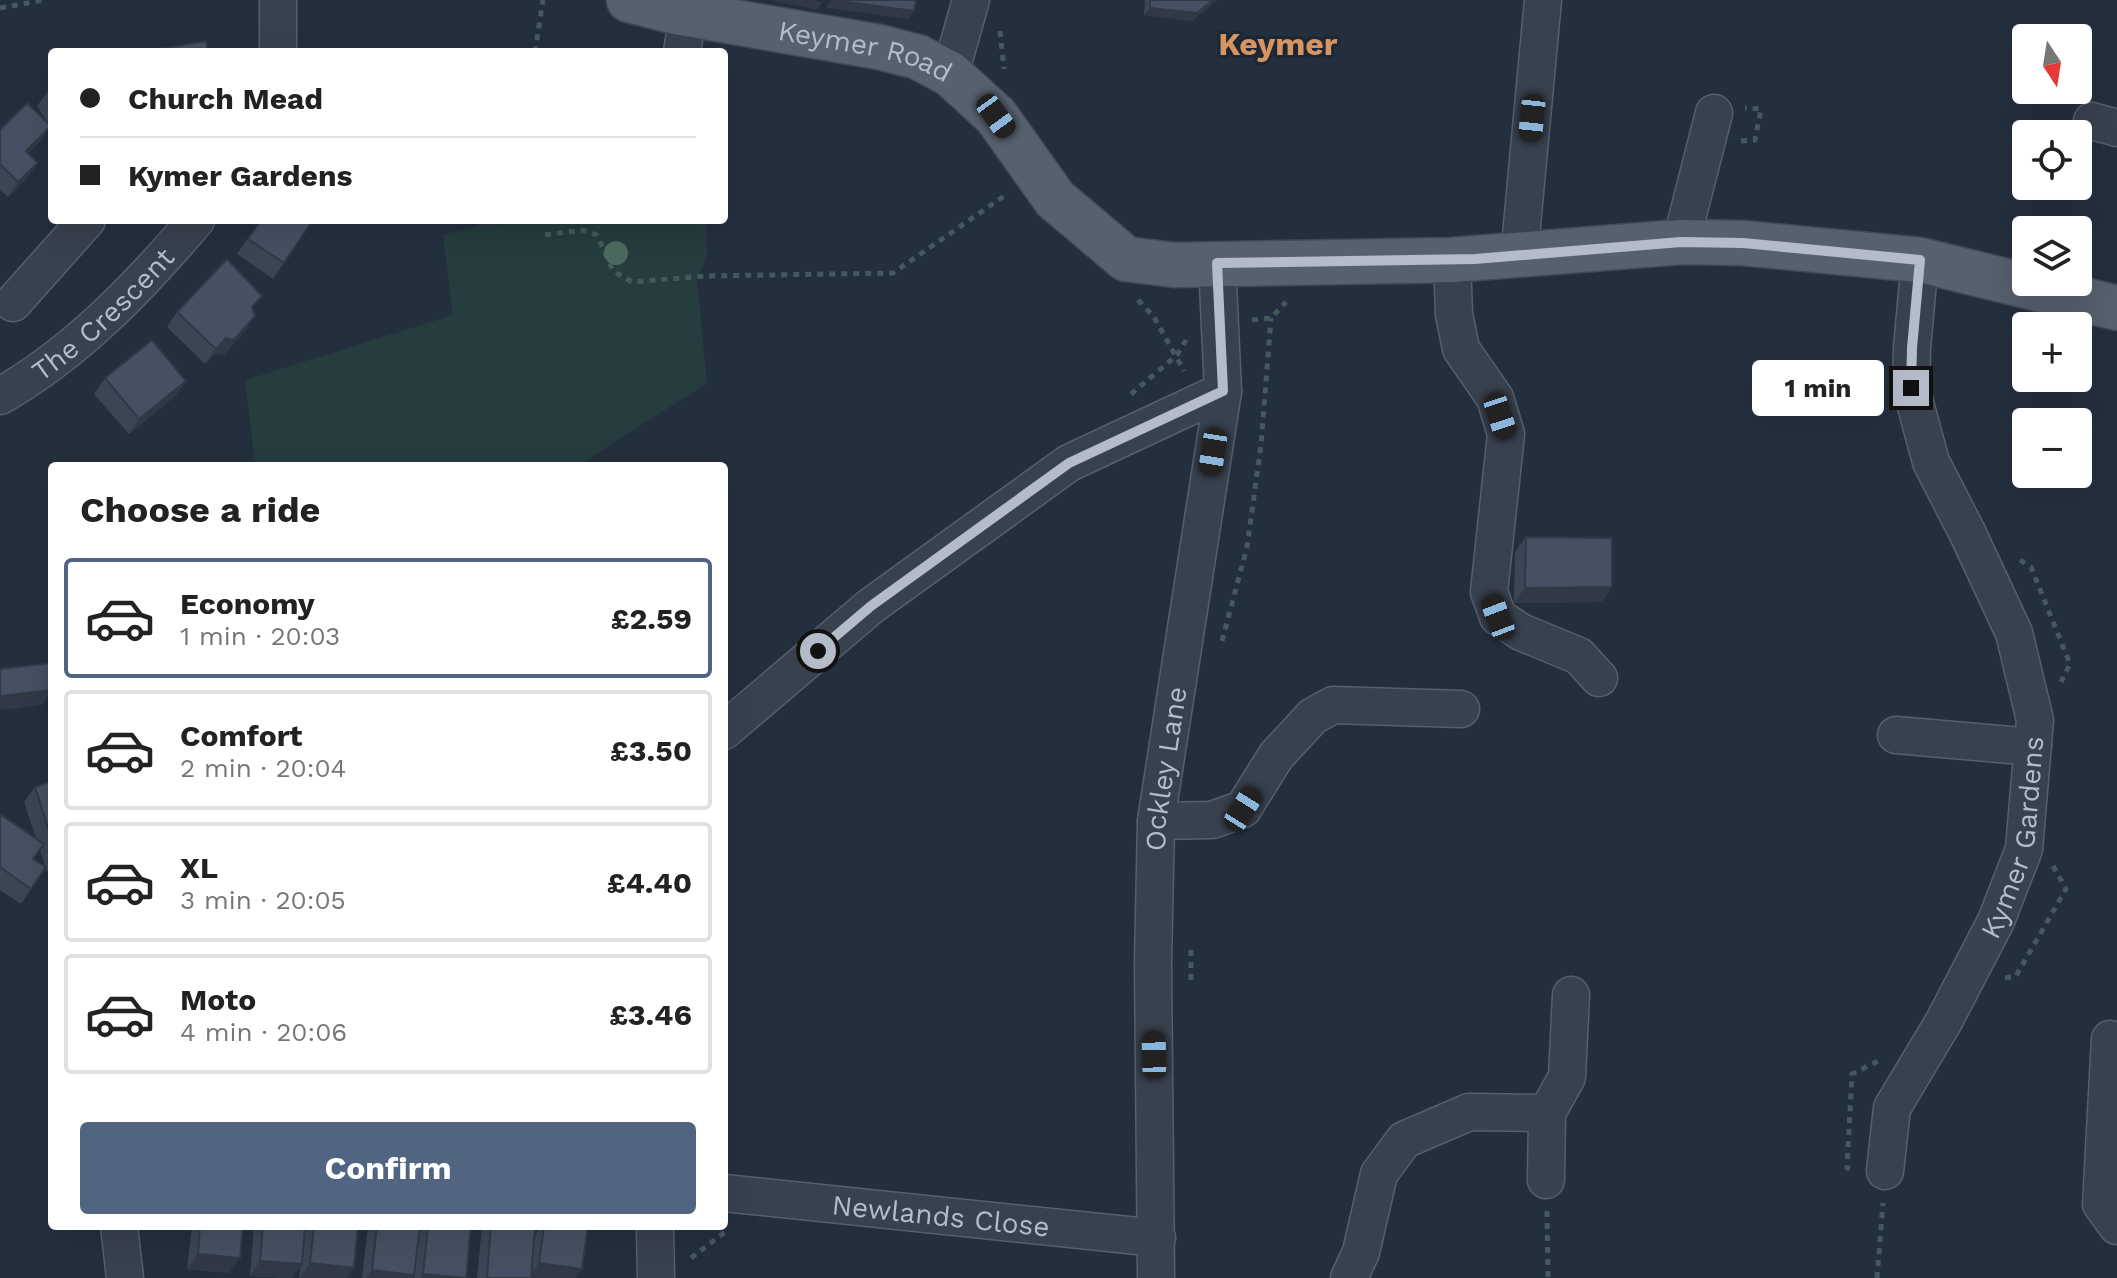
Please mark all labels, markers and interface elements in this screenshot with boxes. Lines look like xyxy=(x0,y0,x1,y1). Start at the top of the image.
street label: Keymer Road xyxy=(776,14,958,89)
north arrow xyxy=(2012,24,2092,104)
map controls xyxy=(2012,24,2092,488)
district label: Keymer xyxy=(1218,25,1338,63)
text: Church Mead xyxy=(128,81,323,116)
car xyxy=(972,90,1020,142)
car xyxy=(1518,93,1546,143)
button: locate xyxy=(2012,120,2092,200)
text: Kymer Gardens xyxy=(128,158,353,193)
button: layers xyxy=(2012,216,2092,296)
street label: The Crescent xyxy=(26,241,181,388)
button: + xyxy=(2012,312,2092,392)
callout: 1 min xyxy=(1751,360,1883,416)
route end xyxy=(1893,370,1929,406)
text: 1 min xyxy=(1785,373,1851,403)
car xyxy=(1481,389,1519,443)
button: − xyxy=(2012,408,2092,488)
car xyxy=(1197,426,1229,478)
text: Choose a ride xyxy=(80,489,320,531)
icon: car xyxy=(84,582,156,654)
text: Economy xyxy=(180,586,315,621)
car xyxy=(1478,590,1518,644)
text: £2.59 xyxy=(611,601,692,636)
text: 1 min · 20:03 xyxy=(180,621,340,651)
route start xyxy=(800,633,836,669)
street label: Ockley Lane xyxy=(1139,684,1194,851)
icon: car xyxy=(84,714,156,786)
text: Comfort xyxy=(180,718,302,753)
text: £3.50 xyxy=(610,733,692,768)
street label: Kymer Gardens xyxy=(1974,735,2051,944)
text: 2 min · 20:04 xyxy=(180,753,347,783)
car xyxy=(1220,782,1266,836)
icon: car xyxy=(84,846,156,918)
text: XL xyxy=(180,850,218,885)
text: £4.40 xyxy=(607,865,692,900)
text: 3 min · 20:05 xyxy=(180,885,346,915)
icon: car xyxy=(84,978,156,1050)
text: Moto xyxy=(180,982,256,1017)
text: £3.46 xyxy=(609,997,692,1032)
text: 4 min · 20:06 xyxy=(180,1017,347,1047)
car xyxy=(1142,1031,1166,1079)
button: Confirm xyxy=(80,1122,696,1214)
street label: Newlands Close xyxy=(830,1188,1051,1244)

